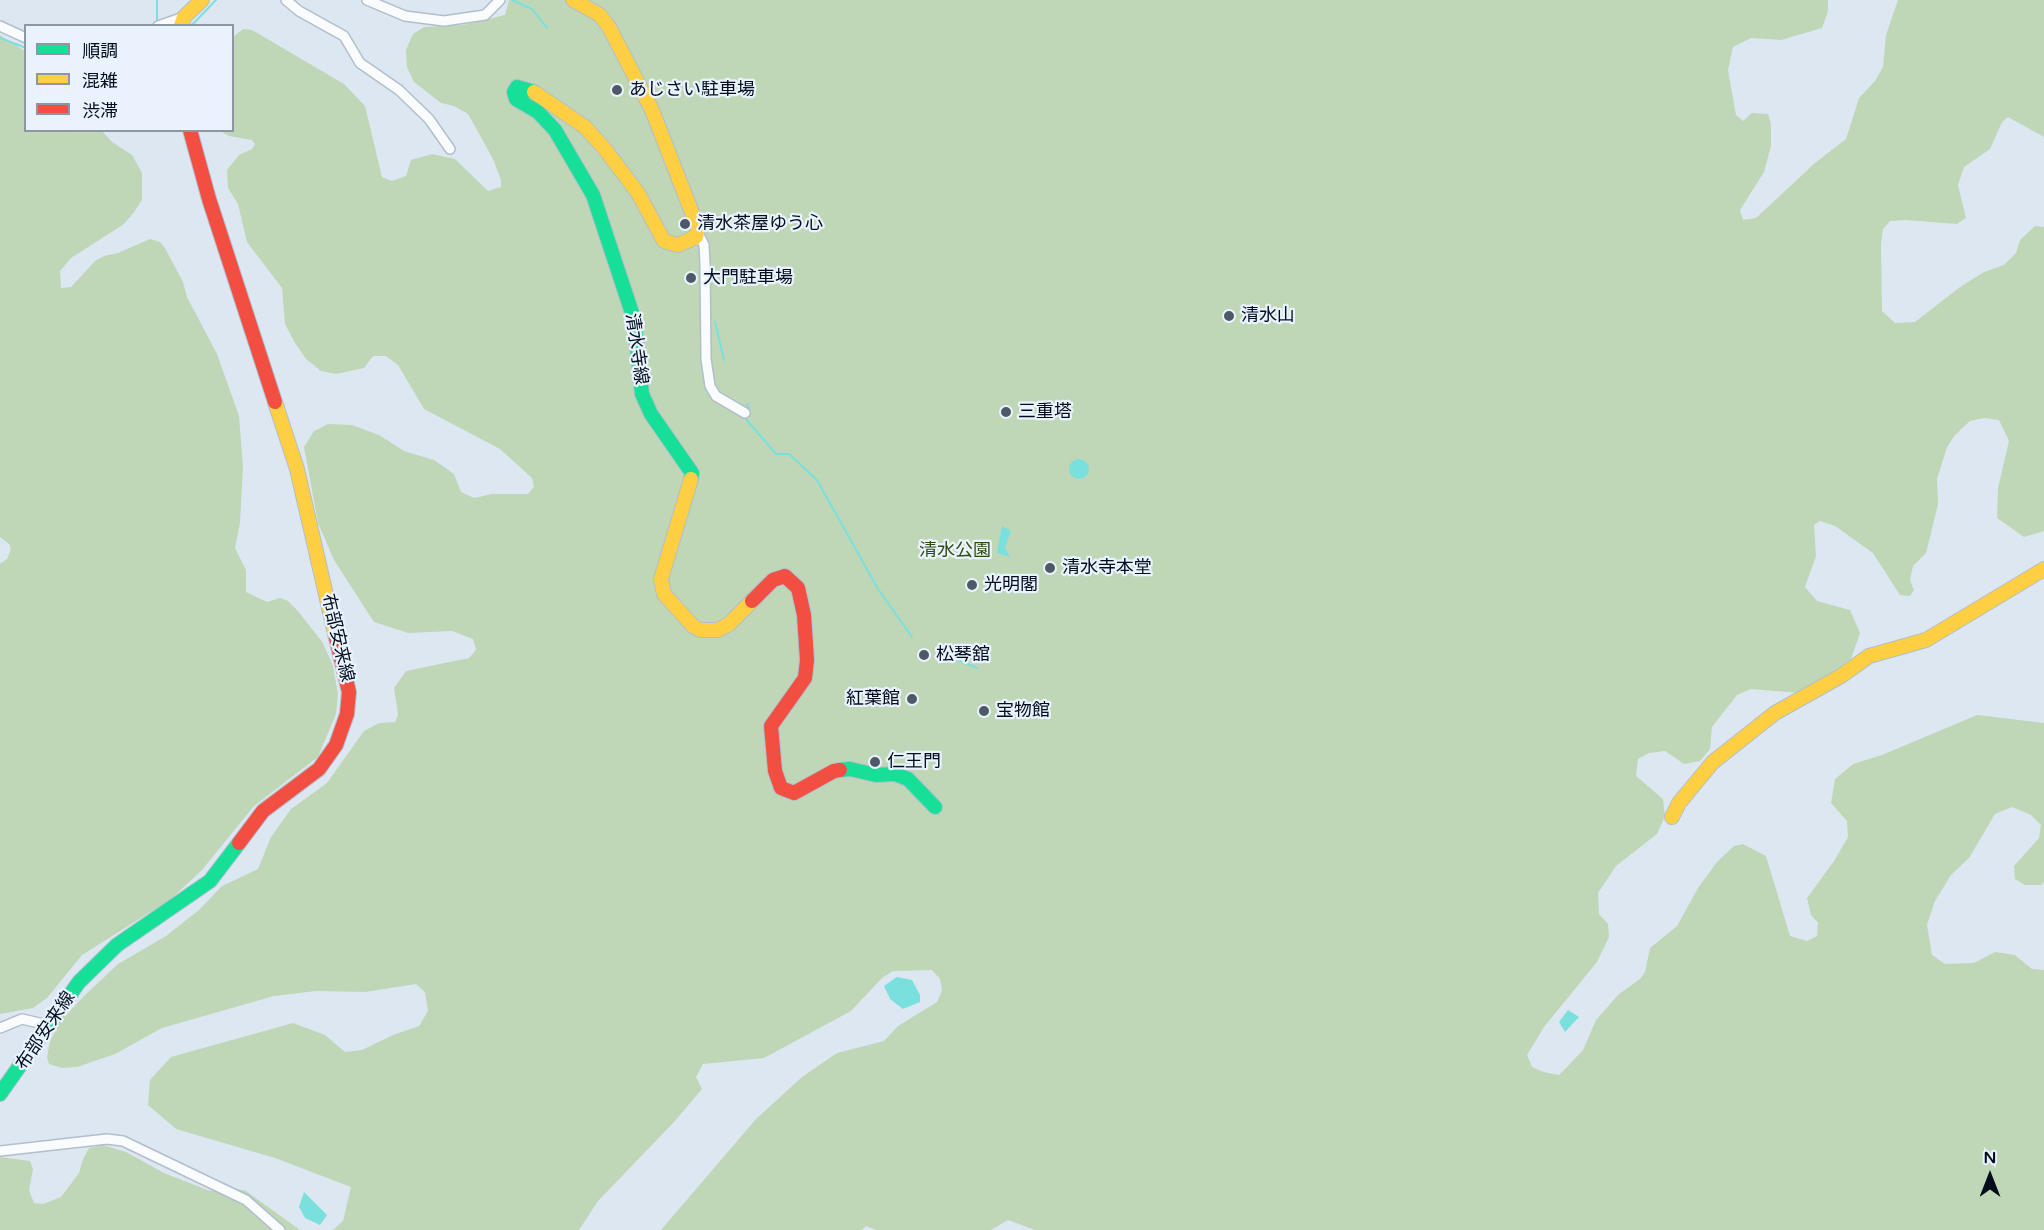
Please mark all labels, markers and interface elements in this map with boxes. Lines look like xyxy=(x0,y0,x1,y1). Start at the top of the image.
legend xyxy=(24,24,234,132)
text: 順調 xyxy=(82,40,118,62)
text: 混雑 xyxy=(82,70,118,92)
place label: あじさい駐車場 xyxy=(629,79,755,101)
marker: あじさい駐車場 xyxy=(610,83,624,97)
text: 渋滞 xyxy=(82,100,118,122)
place label: 清水茶屋ゆう心 xyxy=(697,213,823,235)
marker: 清水茶屋ゆう心 xyxy=(678,217,692,231)
place label: 大門駐車場 xyxy=(703,267,793,289)
marker: 大門駐車場 xyxy=(684,271,698,285)
place label: 清水山 xyxy=(1241,305,1295,327)
marker: 清水山 xyxy=(1222,309,1236,323)
street label: 清水寺線 xyxy=(620,312,652,386)
place label: 三重塔 xyxy=(1018,401,1072,423)
marker: 三重塔 xyxy=(999,405,1013,419)
park label: 清水公園 xyxy=(919,540,991,562)
place label: 清水寺本堂 xyxy=(1062,557,1152,579)
marker: 清水寺本堂 xyxy=(1043,561,1057,575)
place label: 光明閣 xyxy=(984,574,1038,596)
marker: 光明閣 xyxy=(965,578,979,592)
street label: 布部安来線 xyxy=(316,592,358,684)
place label: 松琴舘 xyxy=(936,644,990,666)
marker: 松琴舘 xyxy=(917,648,931,662)
place label: 紅葉館 xyxy=(846,688,900,710)
marker: 紅葉館 xyxy=(905,692,919,706)
place label: 宝物館 xyxy=(996,700,1050,722)
marker: 宝物館 xyxy=(977,704,991,718)
place label: 仁王門 xyxy=(887,751,941,773)
marker: 仁王門 xyxy=(868,755,882,769)
street label: 布部安来線 xyxy=(12,988,80,1074)
north arrow xyxy=(1960,1146,2020,1206)
text: N xyxy=(1984,1148,1996,1168)

